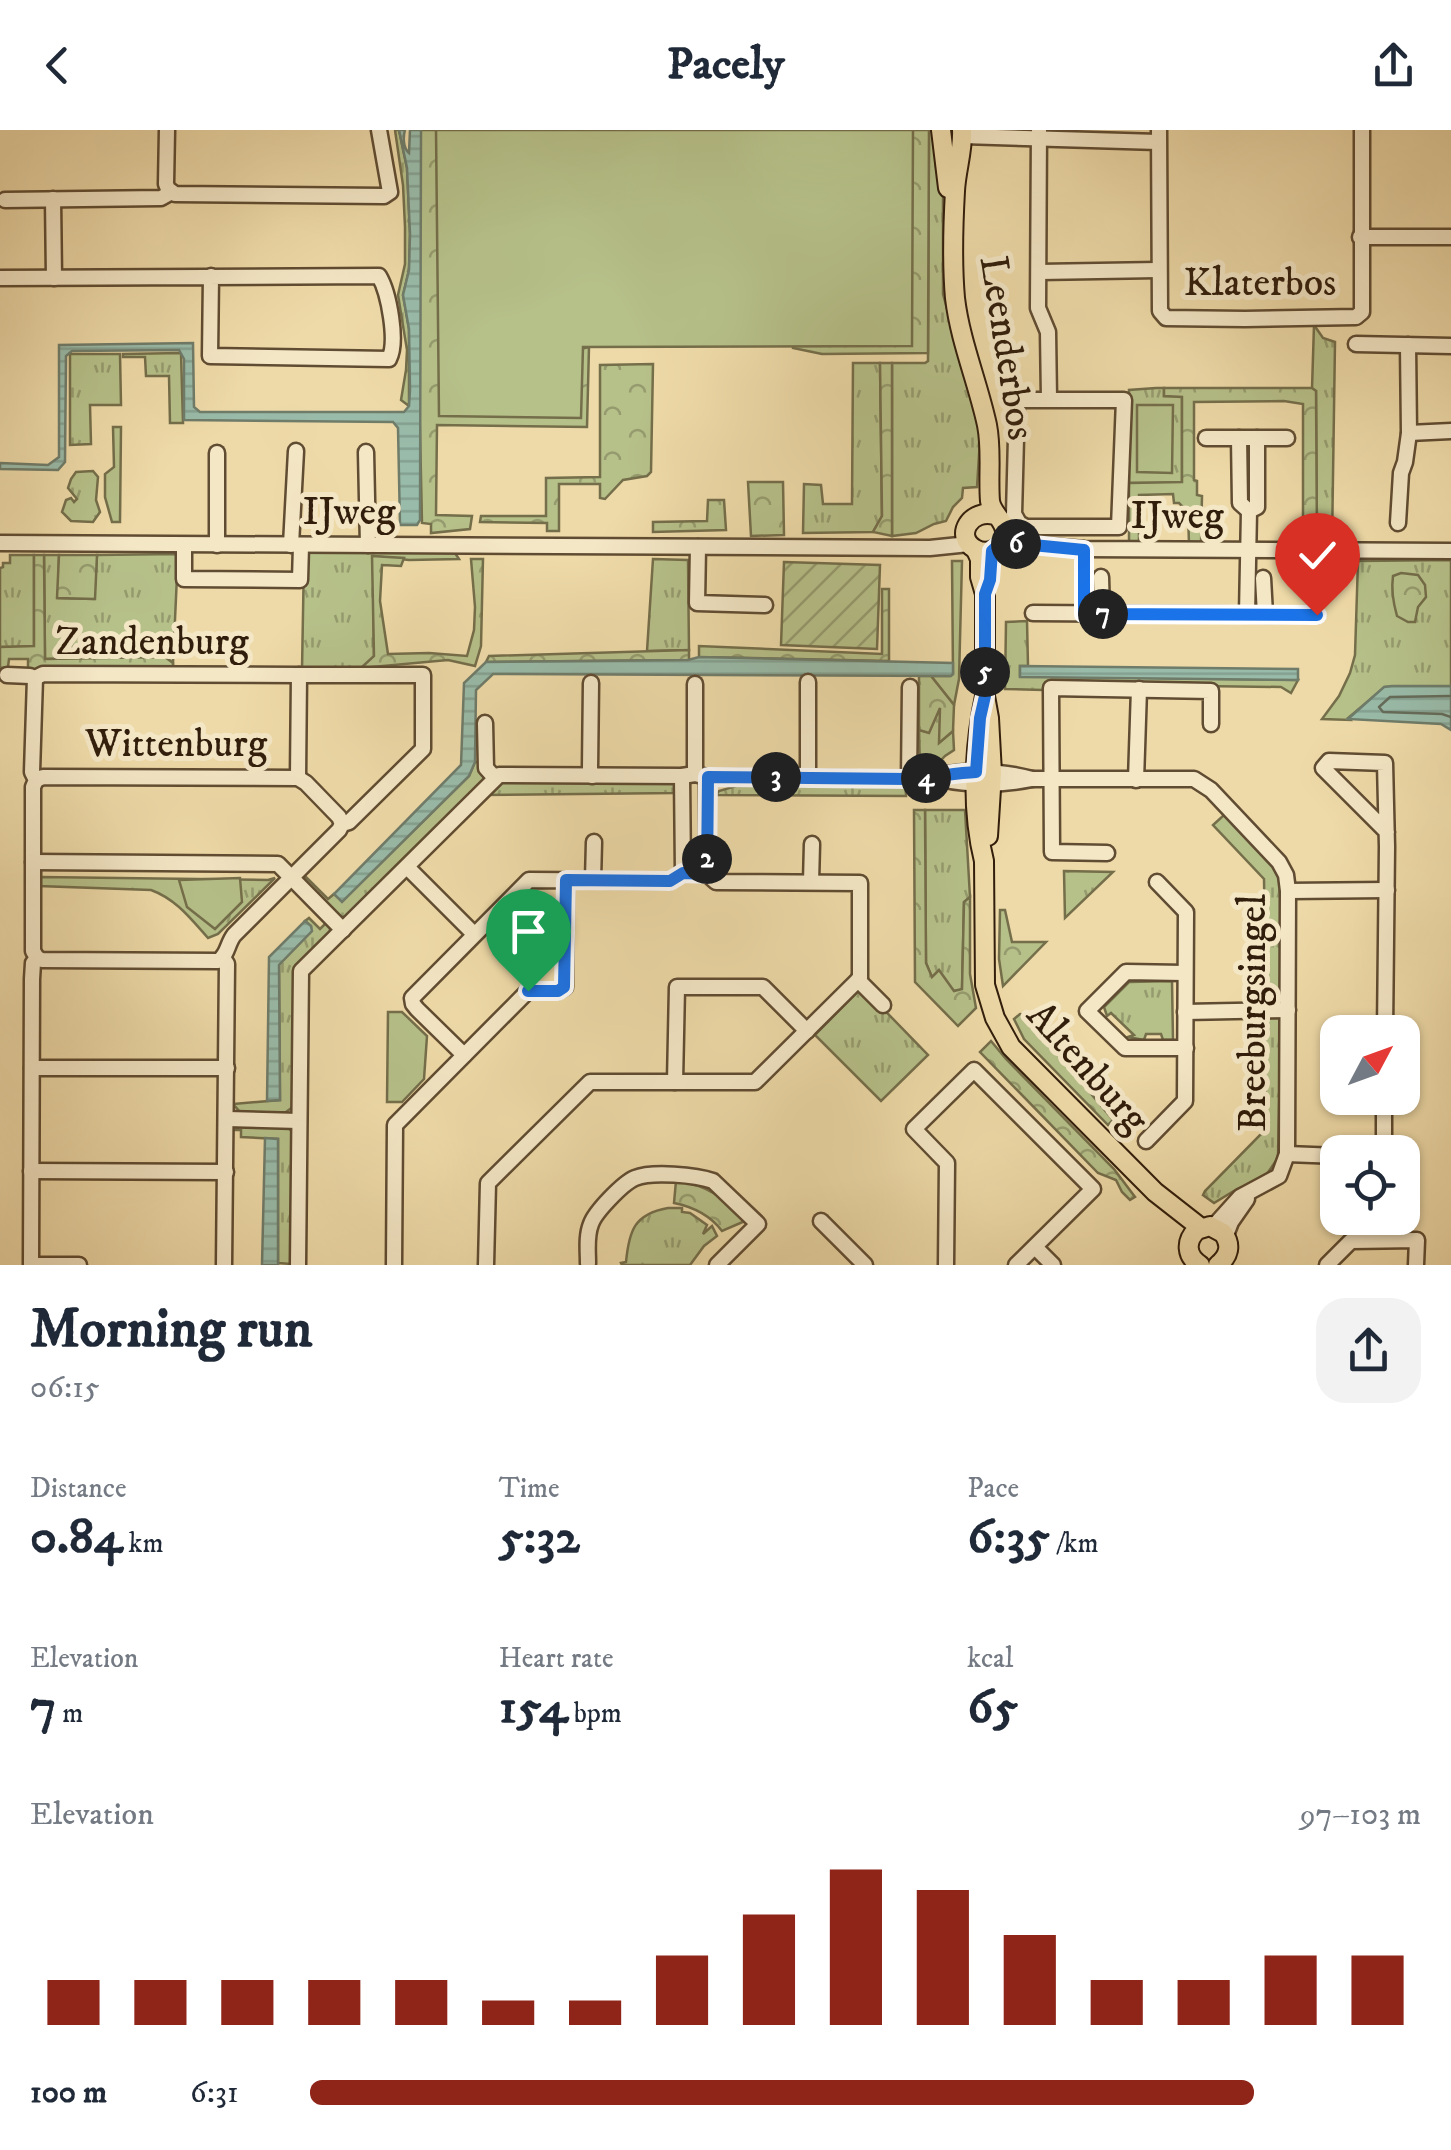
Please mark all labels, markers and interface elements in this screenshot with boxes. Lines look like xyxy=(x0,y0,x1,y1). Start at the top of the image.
text: Pacely xyxy=(667,37,784,93)
icon: back xyxy=(30,38,85,93)
icon: share xyxy=(1366,38,1421,93)
street label: Leenderbos xyxy=(967,252,1045,444)
street label: Klaterbos xyxy=(1184,259,1336,309)
street label: IJweg xyxy=(302,488,396,538)
street label: IJweg xyxy=(1130,492,1224,542)
pin xyxy=(1275,513,1360,616)
pin: 6 xyxy=(991,519,1041,569)
text: 6 xyxy=(1009,526,1023,561)
icon: check xyxy=(1290,528,1345,583)
pin: 7 xyxy=(1078,589,1128,639)
text: 7 xyxy=(1096,596,1110,631)
street label: Zandenburg xyxy=(55,618,249,668)
pin: 5 xyxy=(960,647,1010,697)
text: 5 xyxy=(978,654,992,689)
street label: Wittenburg xyxy=(84,720,268,770)
pin: 3 xyxy=(751,752,801,802)
pin: 4 xyxy=(901,753,951,803)
text: 3 xyxy=(771,759,781,794)
text: 4 xyxy=(918,760,934,795)
pin: 2 xyxy=(682,834,732,884)
text: 2 xyxy=(700,841,714,876)
pin xyxy=(486,889,571,992)
street label: Breeburgsingel xyxy=(1229,894,1279,1132)
icon: arrive xyxy=(501,904,556,959)
street label: Altenburg xyxy=(1015,992,1159,1145)
north arrow xyxy=(1320,1015,1420,1115)
map controls xyxy=(1320,1015,1420,1235)
button: locate xyxy=(1320,1135,1420,1235)
text: Morning run xyxy=(30,1296,312,1365)
button: share xyxy=(1316,1298,1421,1403)
text: 06:15 xyxy=(30,1368,100,1408)
text: Distance xyxy=(30,1471,126,1506)
text: Time xyxy=(499,1471,559,1506)
text: Pace xyxy=(967,1471,1019,1506)
text: 0.84 xyxy=(30,1506,123,1569)
text: 5:32 xyxy=(499,1506,580,1569)
text: 6:35 xyxy=(967,1506,1050,1569)
text: km xyxy=(123,1526,163,1561)
text: /km xyxy=(1050,1526,1098,1561)
text: Elevation xyxy=(30,1641,138,1676)
text: Heart rate xyxy=(499,1641,614,1676)
text: kcal xyxy=(967,1641,1013,1676)
text: 7 xyxy=(30,1676,56,1739)
text: 154 xyxy=(499,1676,568,1739)
text: 65 xyxy=(967,1676,1018,1739)
text: m xyxy=(56,1696,83,1731)
text: bpm xyxy=(568,1696,622,1731)
text: Elevation xyxy=(30,1795,154,1835)
text: 97–103 m xyxy=(1300,1795,1421,1835)
text: 100 m xyxy=(30,2073,107,2113)
text: 6:31 xyxy=(190,2073,239,2113)

